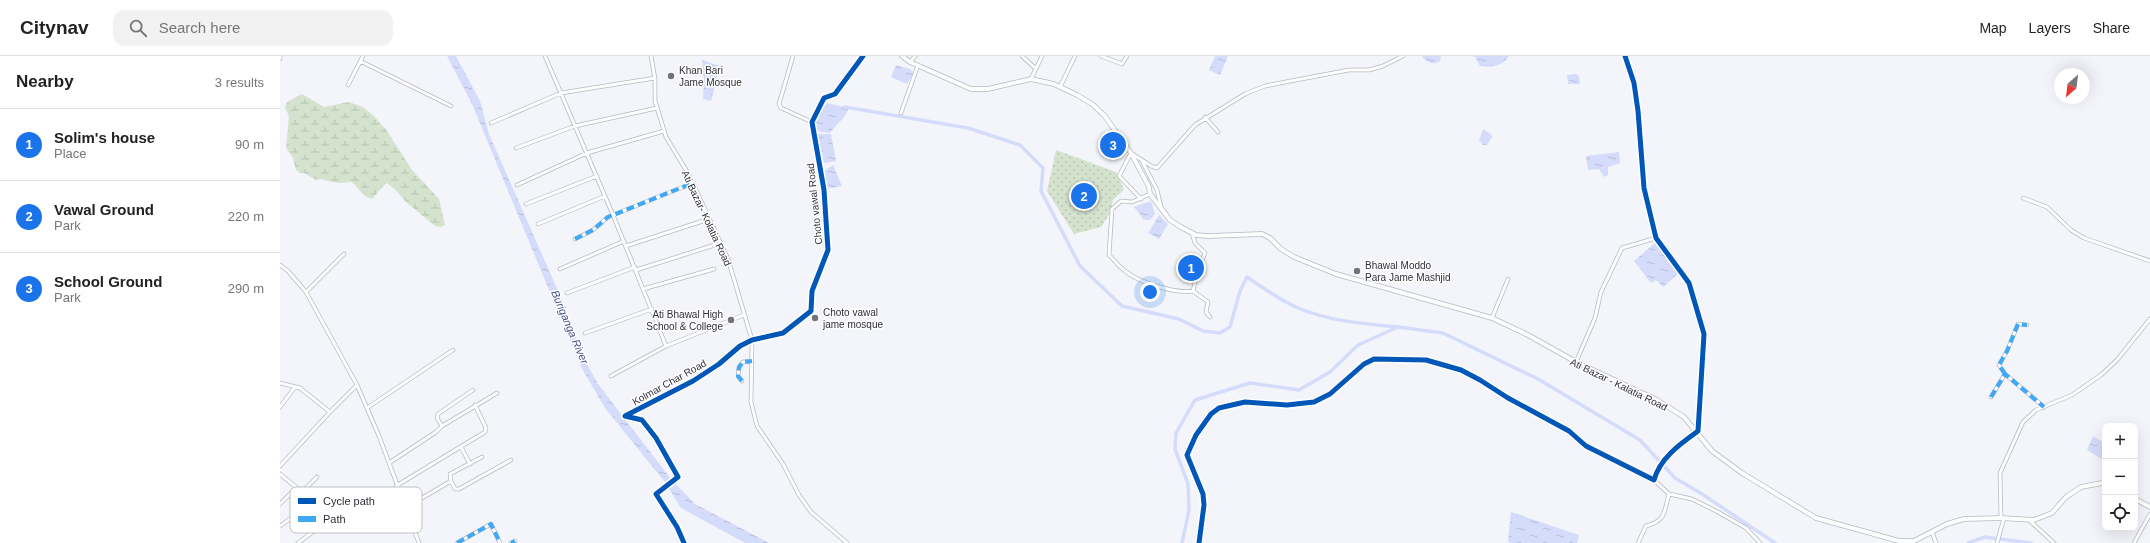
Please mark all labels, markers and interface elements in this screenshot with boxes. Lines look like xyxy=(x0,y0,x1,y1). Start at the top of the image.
search box xyxy=(113,10,393,46)
text: Citynav xyxy=(20,17,89,38)
icon: search xyxy=(127,17,149,39)
text: Search here xyxy=(159,19,240,36)
text: Map xyxy=(1979,20,2007,36)
text: Layers xyxy=(2029,20,2071,36)
text: Share xyxy=(2093,20,2130,36)
place label: Khan Bari Jame Mosque xyxy=(679,65,742,88)
north arrow xyxy=(2054,68,2090,104)
marker: Khan Bari Jame Mosque xyxy=(666,71,676,81)
text: Nearby xyxy=(16,72,74,91)
text: 3 results xyxy=(215,75,264,90)
text: Solim's house xyxy=(54,129,155,146)
pin: 3 xyxy=(1100,130,1126,160)
text: 1 xyxy=(25,137,33,152)
text: 90 m xyxy=(235,137,264,152)
text: Place xyxy=(54,146,87,161)
street label: Choto vawal Road xyxy=(805,163,824,245)
street label: Ati Bazar- Kolatia Road xyxy=(680,169,733,268)
pin: 2 xyxy=(1071,181,1097,211)
text: Vawal Ground xyxy=(54,201,154,218)
text: 2 xyxy=(25,209,33,224)
text: 220 m xyxy=(228,209,264,224)
text: Park xyxy=(54,218,81,233)
pin: 1 xyxy=(1178,253,1204,283)
place label: Bhawal Moddo Para Jame Mashjid xyxy=(1365,260,1451,283)
marker: Bhawal Moddo Para Jame Mashjid xyxy=(1352,266,1362,276)
text: School Ground xyxy=(54,273,162,290)
text: 3 xyxy=(25,281,33,296)
text: 290 m xyxy=(228,281,264,296)
your location xyxy=(1140,282,1160,302)
water label: Buriganga River xyxy=(549,288,591,367)
text: Park xyxy=(54,290,81,305)
place label: Choto vawal jame mosque xyxy=(822,307,883,330)
place label: Ati Bhawal High School & College xyxy=(646,309,723,332)
marker: Choto vawal jame mosque xyxy=(810,313,820,323)
marker: Ati Bhawal High School & College xyxy=(726,315,736,325)
street label: Ati Bazar - Kalatia Road xyxy=(1568,356,1669,413)
street label: Kolmar Char Road xyxy=(630,358,708,407)
map controls xyxy=(2102,423,2138,531)
button: + xyxy=(2102,423,2138,459)
button: − xyxy=(2102,459,2138,495)
legend xyxy=(290,487,422,533)
text: Cycle path xyxy=(323,495,375,507)
button: locate xyxy=(2102,495,2138,531)
text: Path xyxy=(323,513,346,525)

